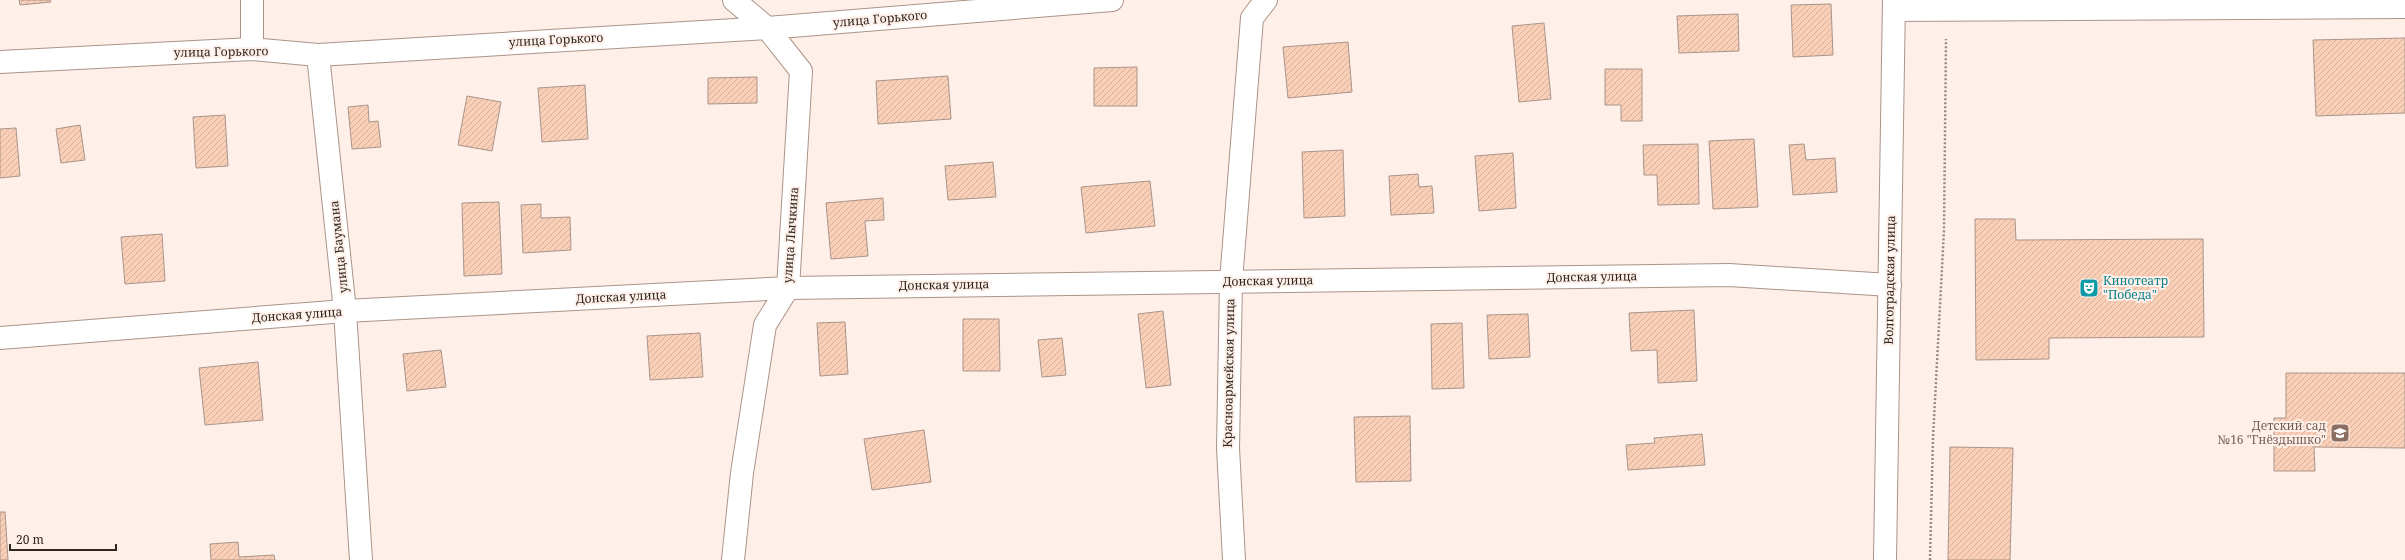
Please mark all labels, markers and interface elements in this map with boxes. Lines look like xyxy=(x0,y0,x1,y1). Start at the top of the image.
street label: улица Горького xyxy=(832,6,928,31)
street label: улица Горького xyxy=(508,29,604,50)
street label: улица Горького xyxy=(174,42,269,61)
street label: улица Лычкина xyxy=(779,186,802,284)
street label: улица Баумана xyxy=(325,200,352,294)
street label: Волгоградская улица xyxy=(1880,215,1899,345)
street label: Донская улица xyxy=(1546,267,1638,286)
street label: Донская улица xyxy=(1222,271,1314,290)
place label: Кинотеатр "Победа" xyxy=(2103,272,2169,303)
street label: Донская улица xyxy=(898,275,990,294)
theatre icon: Кинотеатр "Победа" xyxy=(2078,277,2100,299)
street label: Донская улица xyxy=(575,286,667,307)
street label: Красноармейская улица xyxy=(1219,298,1238,448)
street label: Донская улица xyxy=(251,303,343,326)
place label: Детский сад №16 "Гнёздышко" xyxy=(2218,417,2326,448)
school or university icon: Детский сад №16 "Гнёздышко" xyxy=(2329,422,2351,444)
scale bar xyxy=(10,526,116,552)
text: 20 m xyxy=(16,531,44,548)

